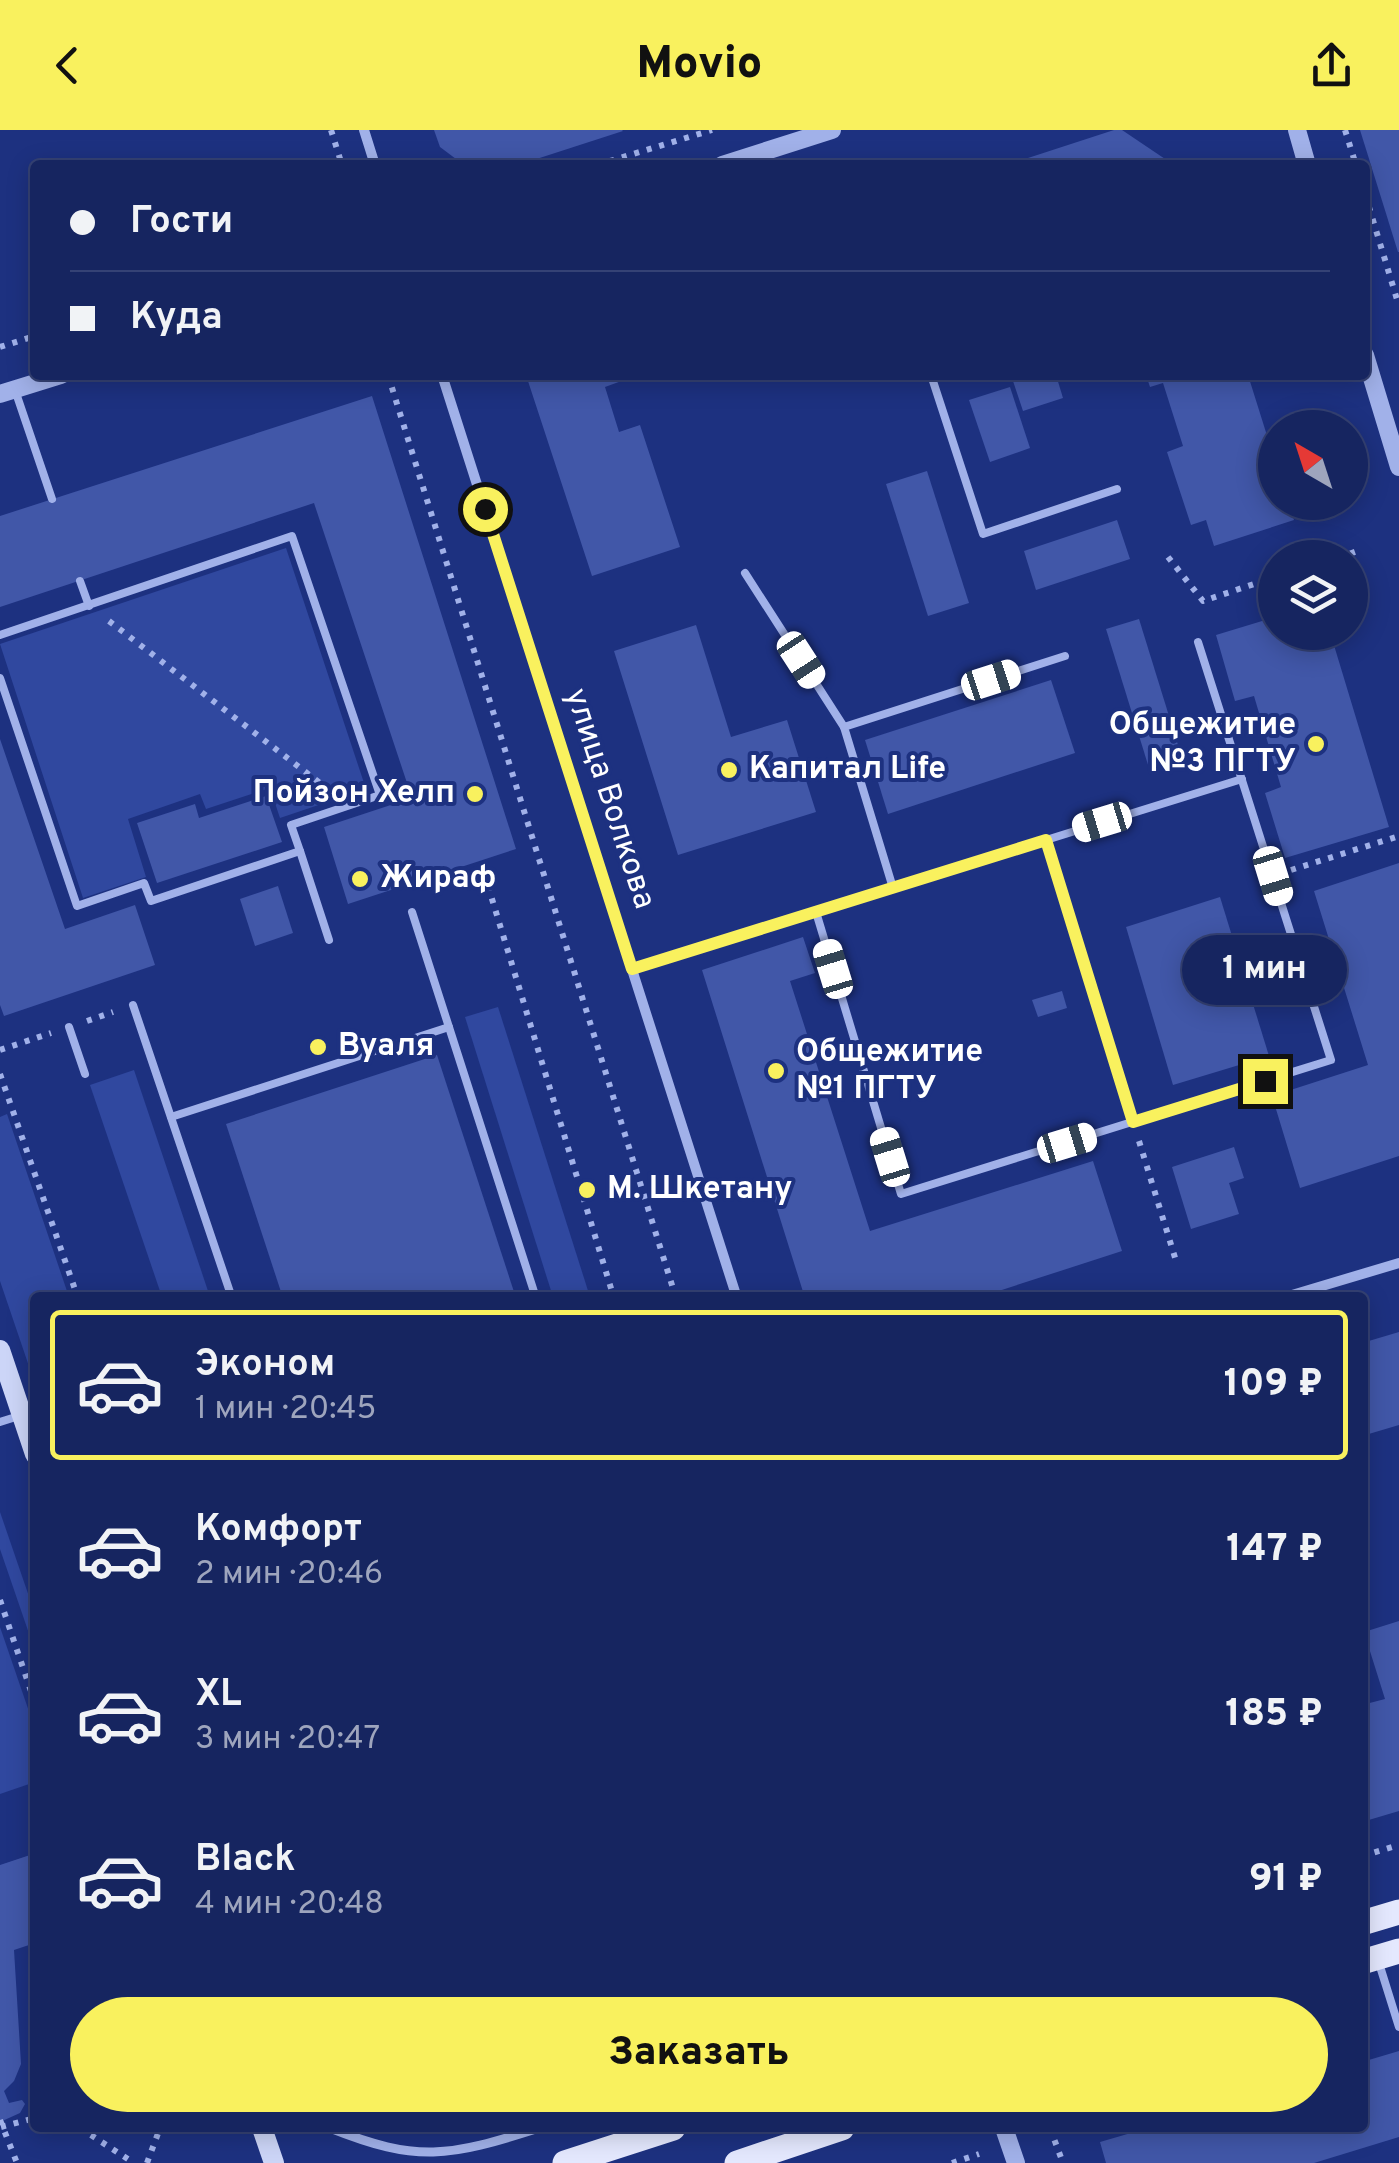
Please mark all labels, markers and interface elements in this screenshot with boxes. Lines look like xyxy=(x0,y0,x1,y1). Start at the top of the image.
text: Movio xyxy=(637,37,762,94)
icon: back xyxy=(40,38,95,93)
icon: share xyxy=(1304,38,1359,93)
text: Гости xyxy=(130,198,233,247)
text: Куда xyxy=(130,294,223,343)
north arrow xyxy=(1258,410,1368,520)
map controls xyxy=(1258,410,1368,650)
route start xyxy=(463,487,508,532)
button: layers xyxy=(1258,540,1368,650)
car xyxy=(772,627,830,693)
car xyxy=(958,656,1024,704)
street label: улица Волкова xyxy=(555,684,663,914)
place label: Общежитие №3 ПГТУ xyxy=(1109,706,1296,783)
marker: Общежитие №3 ПГТУ xyxy=(1305,733,1327,755)
place label: Капитал Life xyxy=(749,750,946,790)
marker: Капитал Life xyxy=(718,759,740,781)
place label: Пойзон Хелп xyxy=(253,774,455,814)
marker: Пойзон Хелп xyxy=(464,783,486,805)
car xyxy=(1069,799,1135,845)
car xyxy=(1250,843,1296,909)
place label: Жираф xyxy=(380,859,496,899)
marker: Жираф xyxy=(349,868,371,890)
car xyxy=(810,936,856,1002)
callout: 1 мин xyxy=(1182,936,1348,1006)
text: 1 мин xyxy=(1222,950,1307,990)
place label: Вуаля xyxy=(338,1027,434,1067)
place label: Общежитие №1 ПГТУ xyxy=(796,1033,983,1110)
marker: Вуаля xyxy=(307,1036,329,1058)
route end xyxy=(1243,1059,1288,1104)
marker: Общежитие №1 ПГТУ xyxy=(765,1060,787,1082)
car xyxy=(1034,1120,1100,1166)
car xyxy=(867,1124,913,1190)
place label: М. Шкетану xyxy=(607,1170,792,1210)
marker: М. Шкетану xyxy=(576,1179,598,1201)
icon: car xyxy=(75,1340,165,1430)
text: Эконом xyxy=(195,1341,335,1390)
text: 109 ₽ xyxy=(1224,1361,1323,1410)
text: 1 мин · 20:45 xyxy=(195,1390,376,1430)
icon: car xyxy=(75,1505,165,1595)
text: Комфорт xyxy=(195,1506,362,1555)
text: 147 ₽ xyxy=(1226,1526,1323,1575)
text: 2 мин · 20:46 xyxy=(195,1555,383,1595)
icon: car xyxy=(75,1670,165,1760)
text: XL xyxy=(195,1671,242,1720)
text: 185 ₽ xyxy=(1225,1691,1323,1740)
text: 3 мин · 20:47 xyxy=(195,1720,380,1760)
icon: car xyxy=(75,1835,165,1925)
text: Black xyxy=(195,1836,295,1885)
text: 91 ₽ xyxy=(1249,1856,1323,1905)
text: 4 мин · 20:48 xyxy=(195,1885,384,1925)
button: Заказать xyxy=(70,1997,1328,2112)

